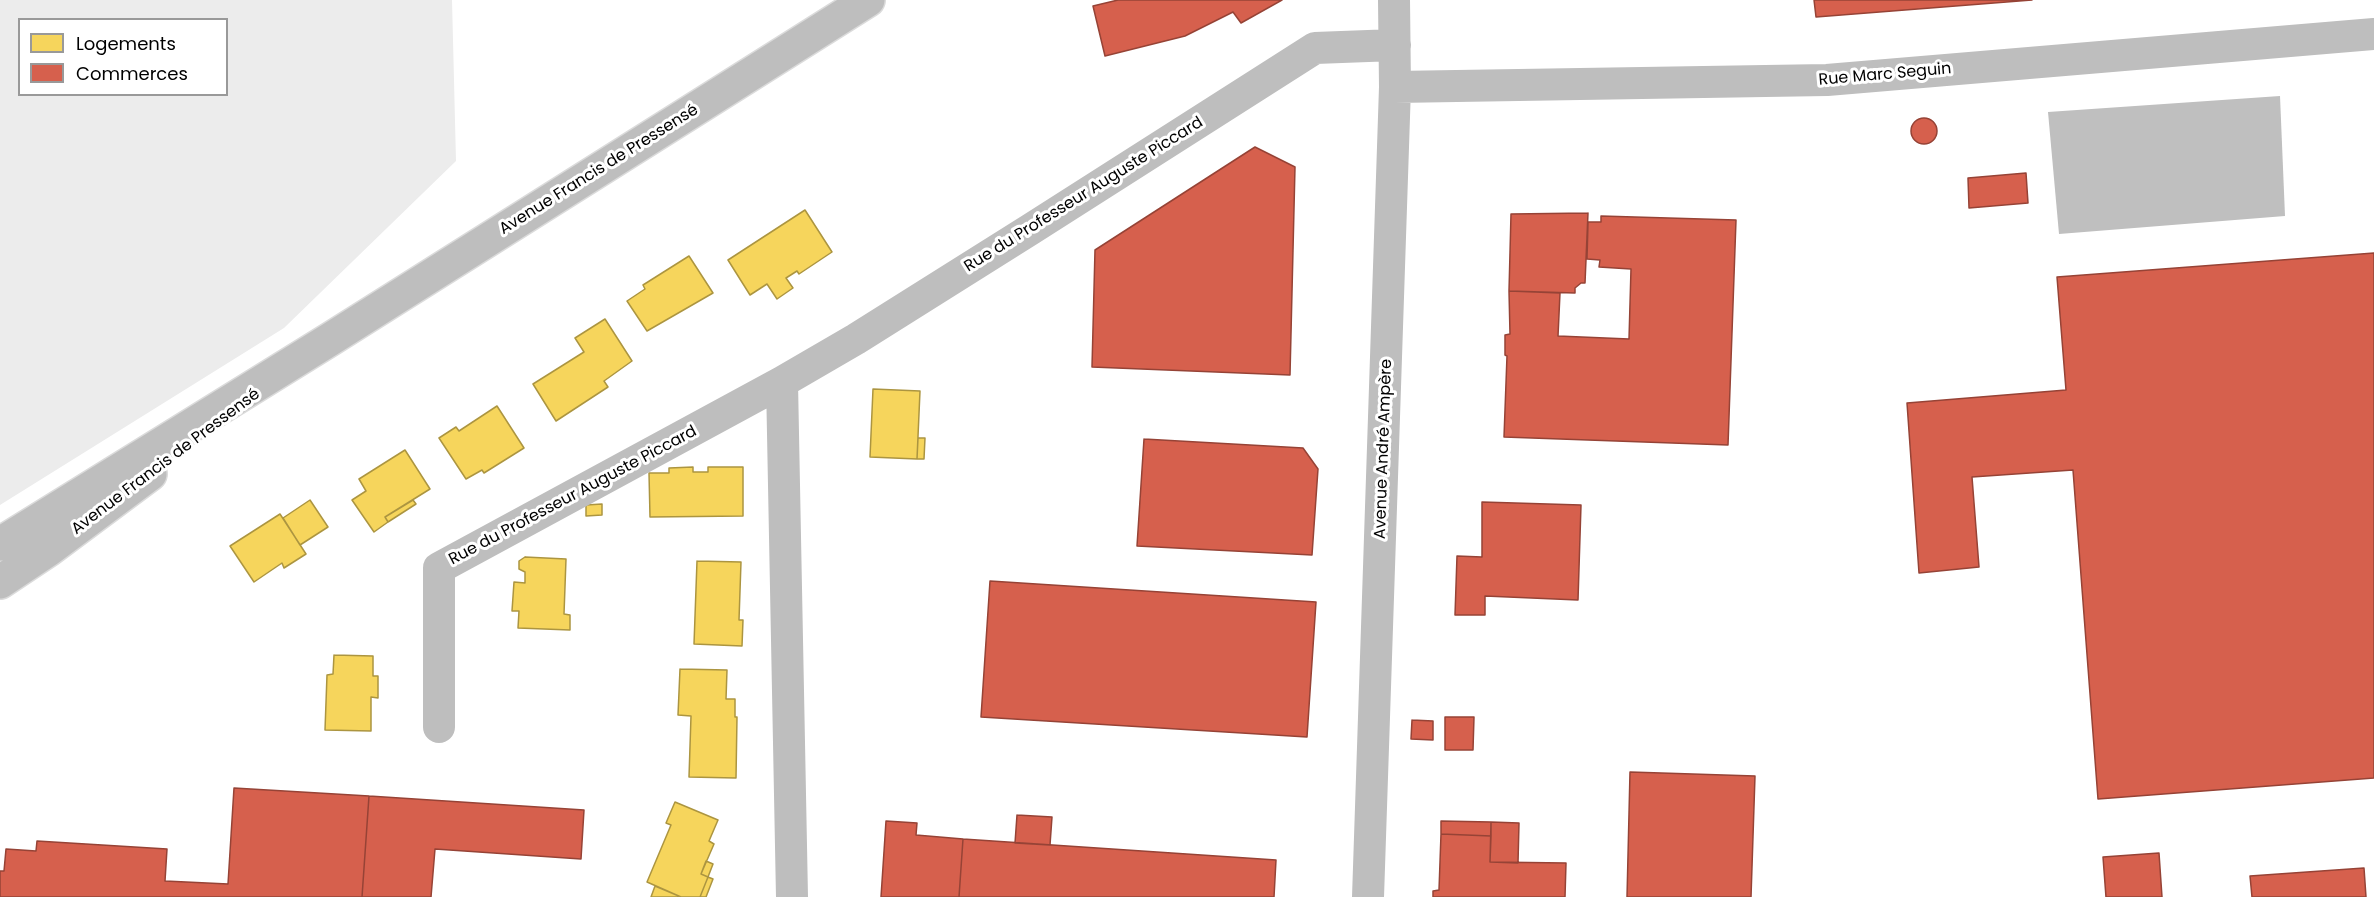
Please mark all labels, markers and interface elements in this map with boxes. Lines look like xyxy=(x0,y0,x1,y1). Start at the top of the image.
legend xyxy=(18,18,228,96)
text: Logements xyxy=(76,31,176,56)
street label: Rue Marc Seguin xyxy=(1818,60,1952,90)
text: Commerces xyxy=(76,61,188,86)
street label: Avenue Francis de Pressensé xyxy=(496,101,702,239)
street label: Rue du Professeur Auguste Piccard xyxy=(961,113,1207,277)
street label: Avenue André Ampère xyxy=(1371,359,1397,539)
street label: Avenue Francis de Pressensé xyxy=(68,385,264,539)
street label: Rue du Professeur Auguste Piccard xyxy=(446,422,700,570)

